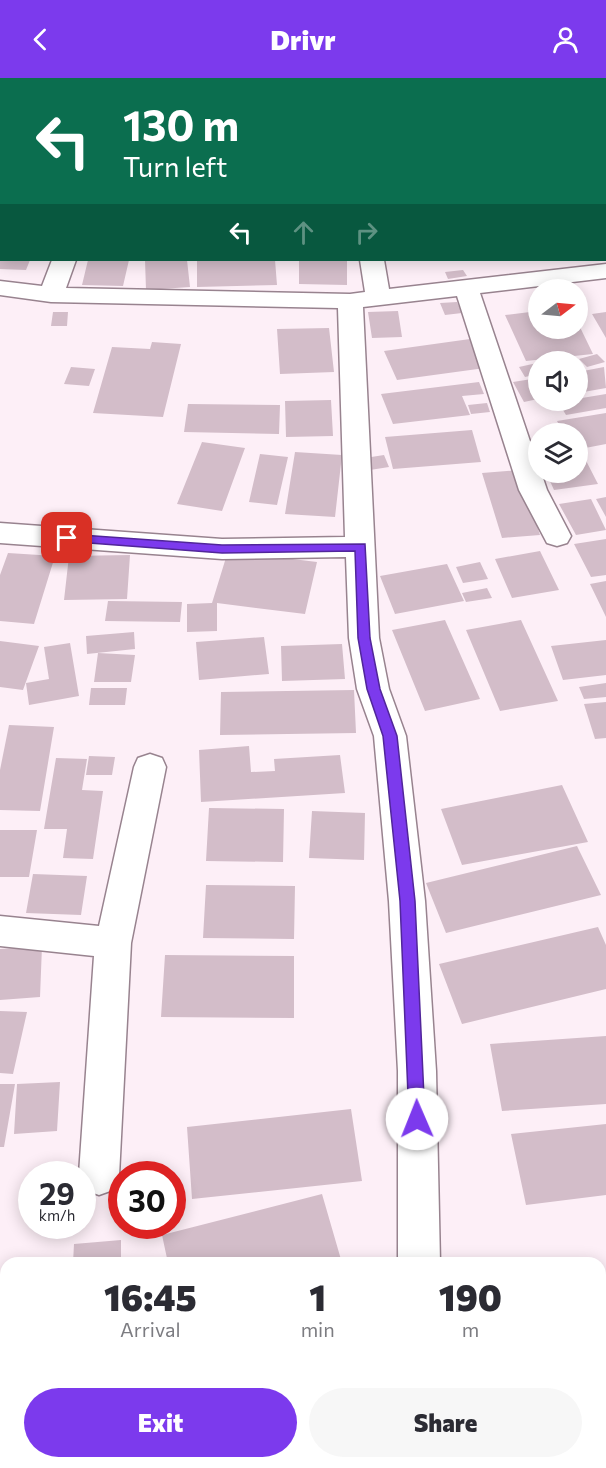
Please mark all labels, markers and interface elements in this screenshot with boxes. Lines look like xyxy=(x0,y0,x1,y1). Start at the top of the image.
icon: back xyxy=(24,23,57,56)
text: Drivr xyxy=(270,23,336,56)
icon: person xyxy=(549,23,582,56)
text: 130 m xyxy=(123,98,239,150)
icon: left xyxy=(24,102,102,180)
text: Turn left xyxy=(123,150,227,183)
icon: left xyxy=(224,216,257,249)
icon: ahead xyxy=(287,216,320,249)
icon: right xyxy=(350,216,383,249)
north arrow xyxy=(528,279,588,339)
map controls xyxy=(528,279,588,483)
button: sound xyxy=(528,351,588,411)
button: layers xyxy=(528,423,588,483)
pin xyxy=(41,512,92,563)
icon: arrive xyxy=(50,521,83,554)
position arrow xyxy=(385,1087,449,1151)
speed limit sign: 30 xyxy=(108,1161,186,1239)
text: 29 xyxy=(39,1174,75,1211)
text: km/h xyxy=(39,1206,75,1224)
text: 16:45 xyxy=(104,1274,197,1318)
text: 1 xyxy=(309,1274,326,1318)
text: 190 xyxy=(439,1274,502,1318)
text: Arrival xyxy=(120,1317,181,1341)
text: min xyxy=(301,1317,335,1341)
text: m xyxy=(462,1317,479,1341)
button: Exit xyxy=(24,1388,297,1457)
button: Share xyxy=(309,1388,582,1457)

